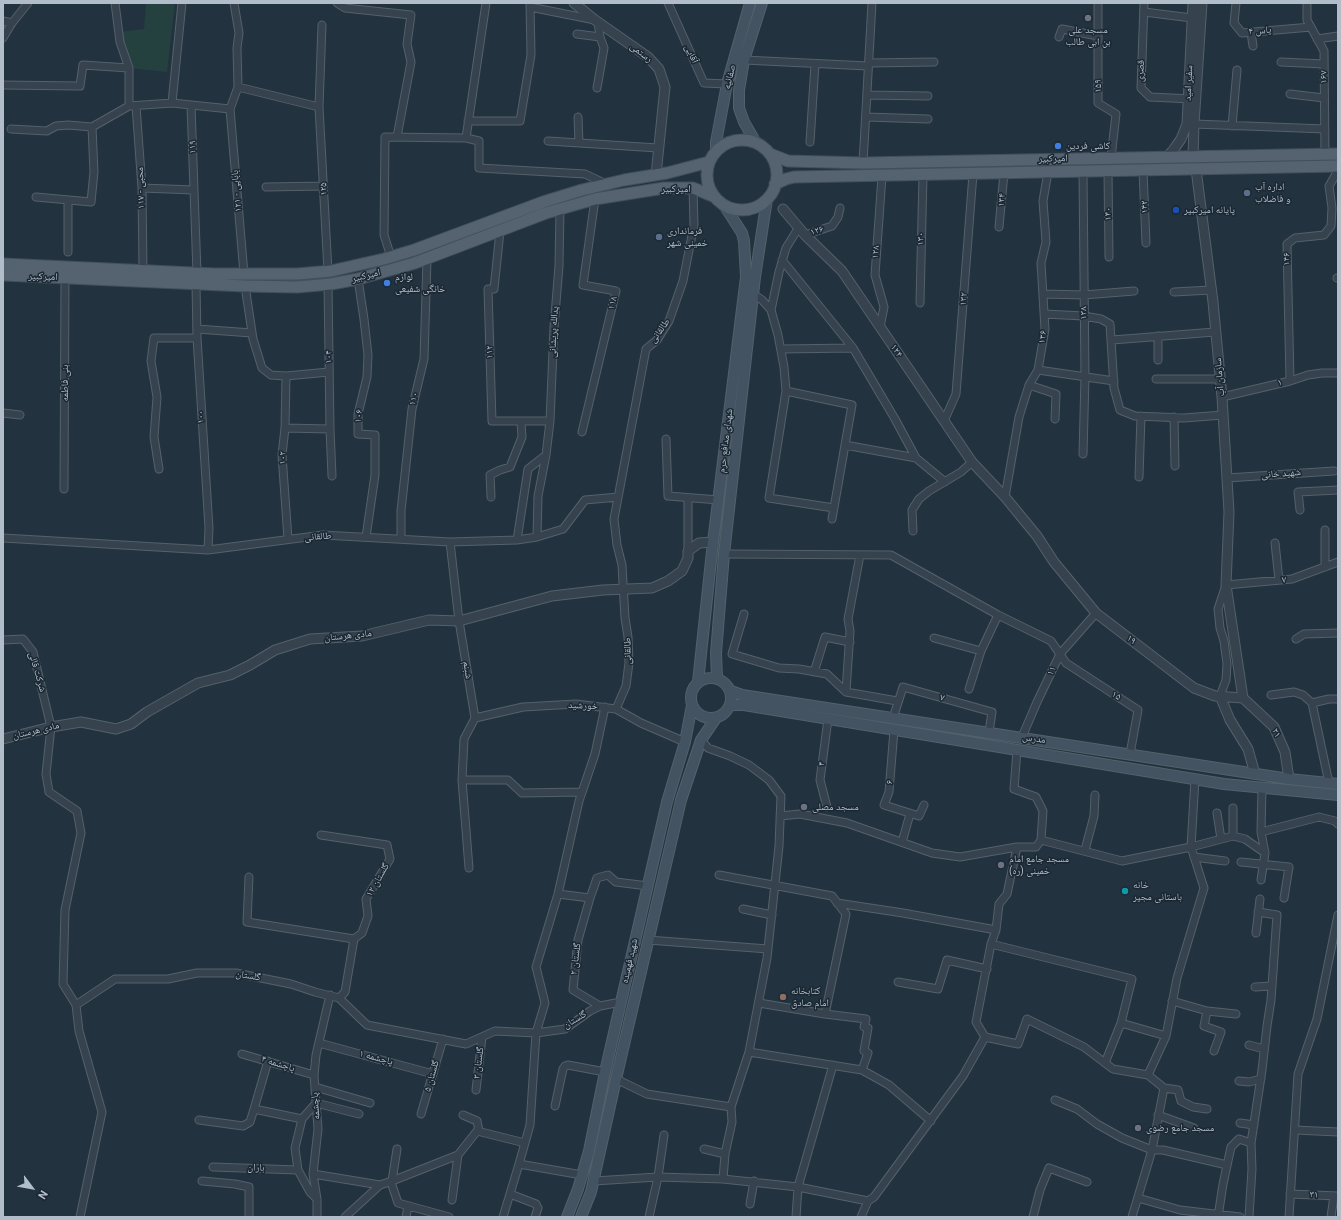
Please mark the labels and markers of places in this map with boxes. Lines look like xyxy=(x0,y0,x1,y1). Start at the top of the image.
marker: مسجد علی بن ابی طالب xyxy=(1083,13,1093,23)
place label: مسجد علی بن ابی طالب xyxy=(1066,24,1110,48)
place label: کاشی فردین xyxy=(1066,140,1110,152)
marker: کاشی فردین xyxy=(1053,141,1063,151)
place label: اداره آب و فاضلاب xyxy=(1255,181,1291,204)
marker: اداره آب و فاضلاب xyxy=(1242,188,1252,198)
place label: پایانه امیرکبیر xyxy=(1184,204,1235,216)
marker: پایانه امیرکبیر xyxy=(1171,205,1181,215)
place label: فرمانداری خمینی شهر xyxy=(667,225,708,248)
marker: فرمانداری خمینی شهر xyxy=(654,232,664,242)
place label: لوازم خانگی شفیعی xyxy=(395,271,446,294)
marker: لوازم خانگی شفیعی xyxy=(382,278,392,288)
place label: مسجد مصلی xyxy=(812,801,859,813)
marker: مسجد مصلی xyxy=(799,802,809,812)
place label: مسجد جامع امام خمینی (ره) xyxy=(1009,853,1069,876)
marker: مسجد جامع امام خمینی (ره) xyxy=(996,860,1006,870)
place label: خانه باستانی مجیر xyxy=(1133,879,1182,902)
marker: خانه باستانی مجیر xyxy=(1120,886,1130,896)
place label: کتابخانه امام صادق xyxy=(791,985,829,1008)
marker: کتابخانه امام صادق xyxy=(778,992,788,1002)
place label: مسجد جامع رضوی xyxy=(1146,1122,1214,1134)
marker: مسجد جامع رضوی xyxy=(1133,1123,1143,1133)

